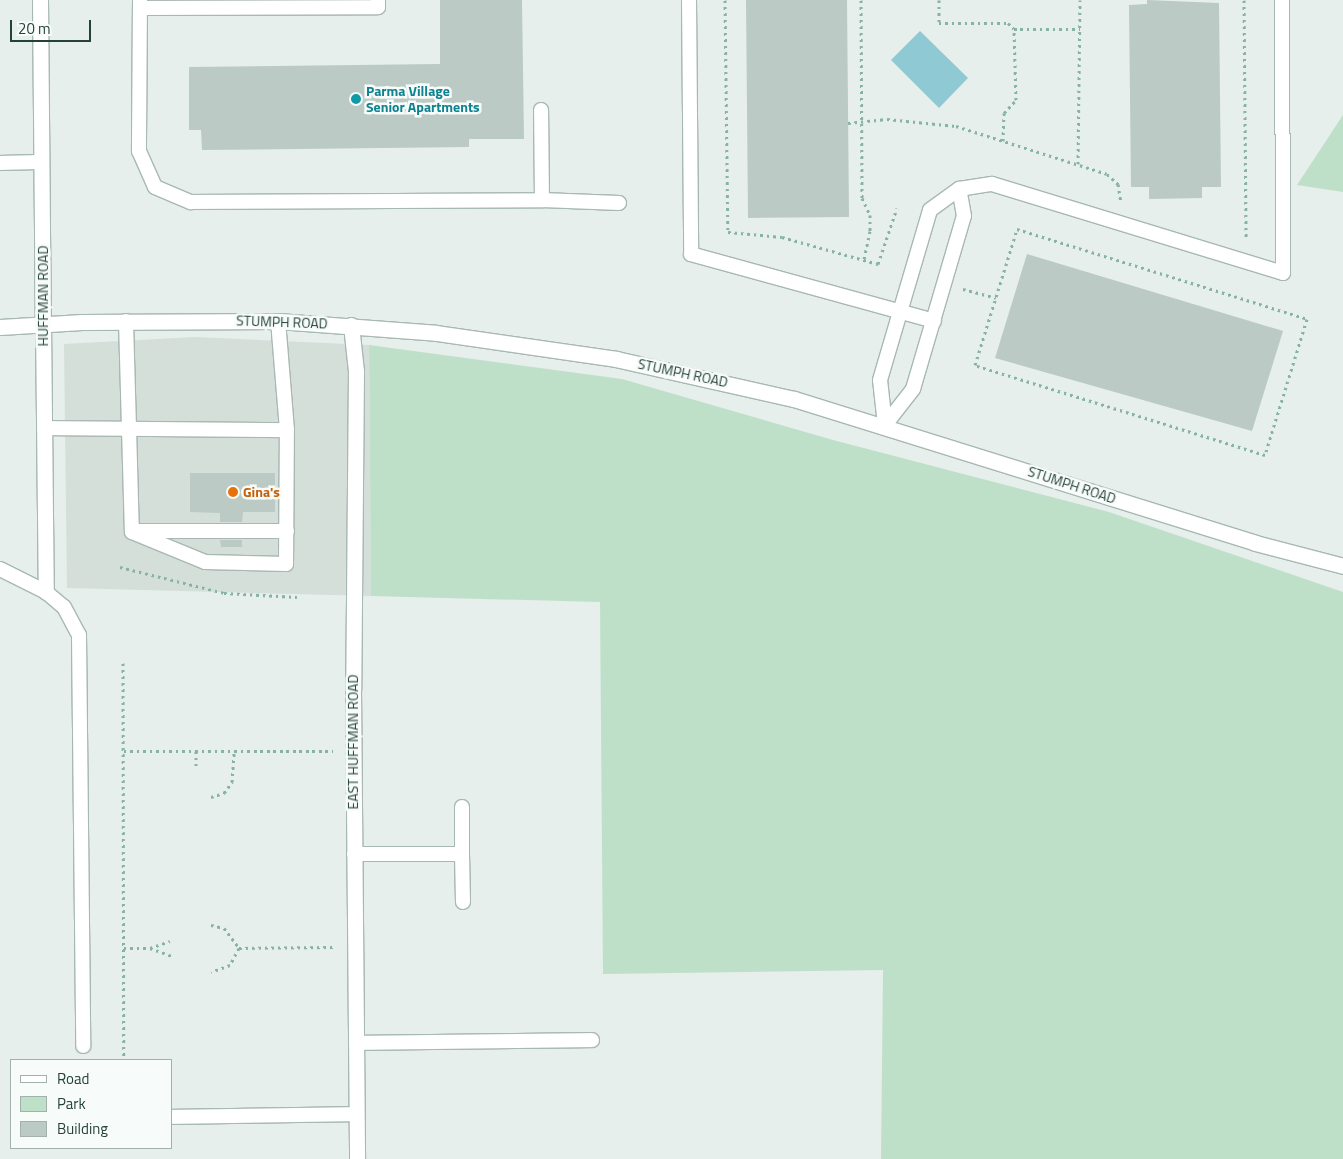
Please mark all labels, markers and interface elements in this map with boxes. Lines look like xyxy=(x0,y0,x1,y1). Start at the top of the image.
scale bar xyxy=(12,10,94,42)
text: 20 m xyxy=(18,17,51,40)
place label: Parma Village Senior Apartments xyxy=(366,83,480,115)
marker: Parma Village Senior Apartments xyxy=(350,93,362,105)
street label: HUFFMAN ROAD xyxy=(35,246,51,346)
street label: STUMPH ROAD xyxy=(236,312,328,332)
street label: STUMPH ROAD xyxy=(636,355,730,391)
street label: STUMPH ROAD xyxy=(1026,463,1118,507)
place label: Gina's xyxy=(243,484,280,500)
marker: Gina's xyxy=(227,486,239,498)
street label: EAST HUFFMAN ROAD xyxy=(345,675,361,809)
legend xyxy=(10,1059,172,1149)
text: Road xyxy=(57,1067,89,1090)
text: Park xyxy=(57,1092,86,1115)
text: Building xyxy=(57,1117,108,1140)

